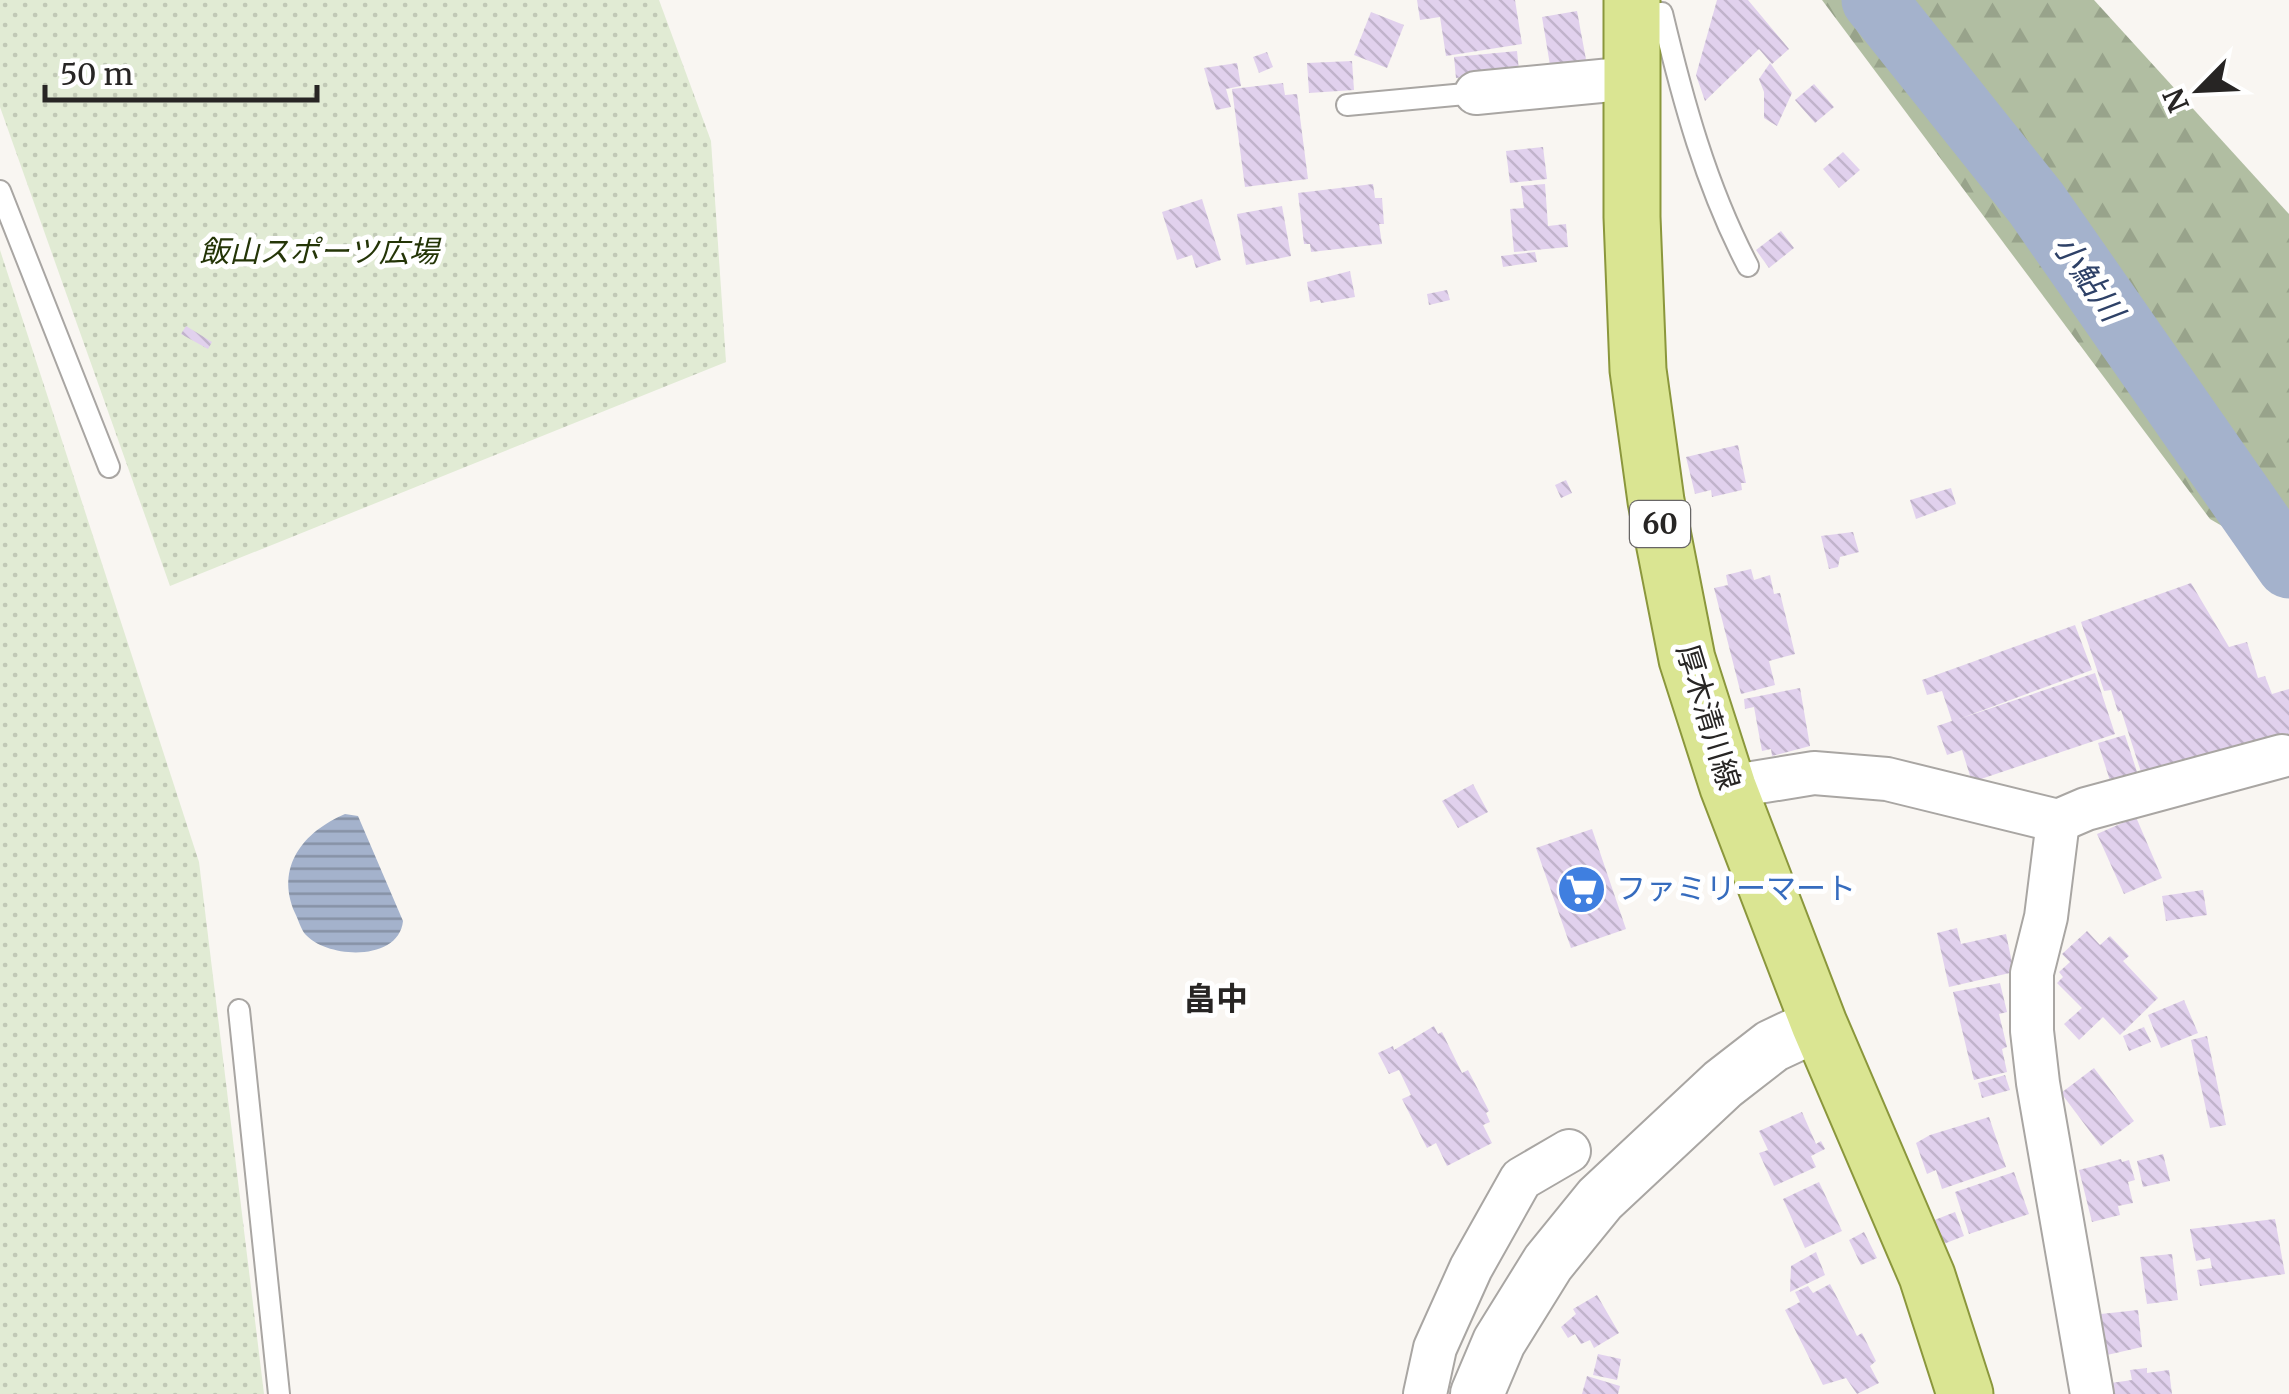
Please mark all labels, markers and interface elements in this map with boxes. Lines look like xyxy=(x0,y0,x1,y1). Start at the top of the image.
scale bar xyxy=(45,40,318,102)
north arrow xyxy=(2149,40,2249,140)
text: 50 m xyxy=(60,55,133,93)
text: N xyxy=(2155,83,2197,118)
water label: 小鮎川 xyxy=(2044,227,2134,331)
park label: 飯山スポーツ広場 xyxy=(199,232,442,270)
road number: 60 xyxy=(1630,501,1690,547)
street label: 厚木清川線 xyxy=(1669,639,1749,794)
supermarket icon: ファミリーマート xyxy=(1555,863,1607,915)
place label: ファミリーマート xyxy=(1616,869,1856,907)
district label: 畠中 xyxy=(1184,979,1248,1019)

